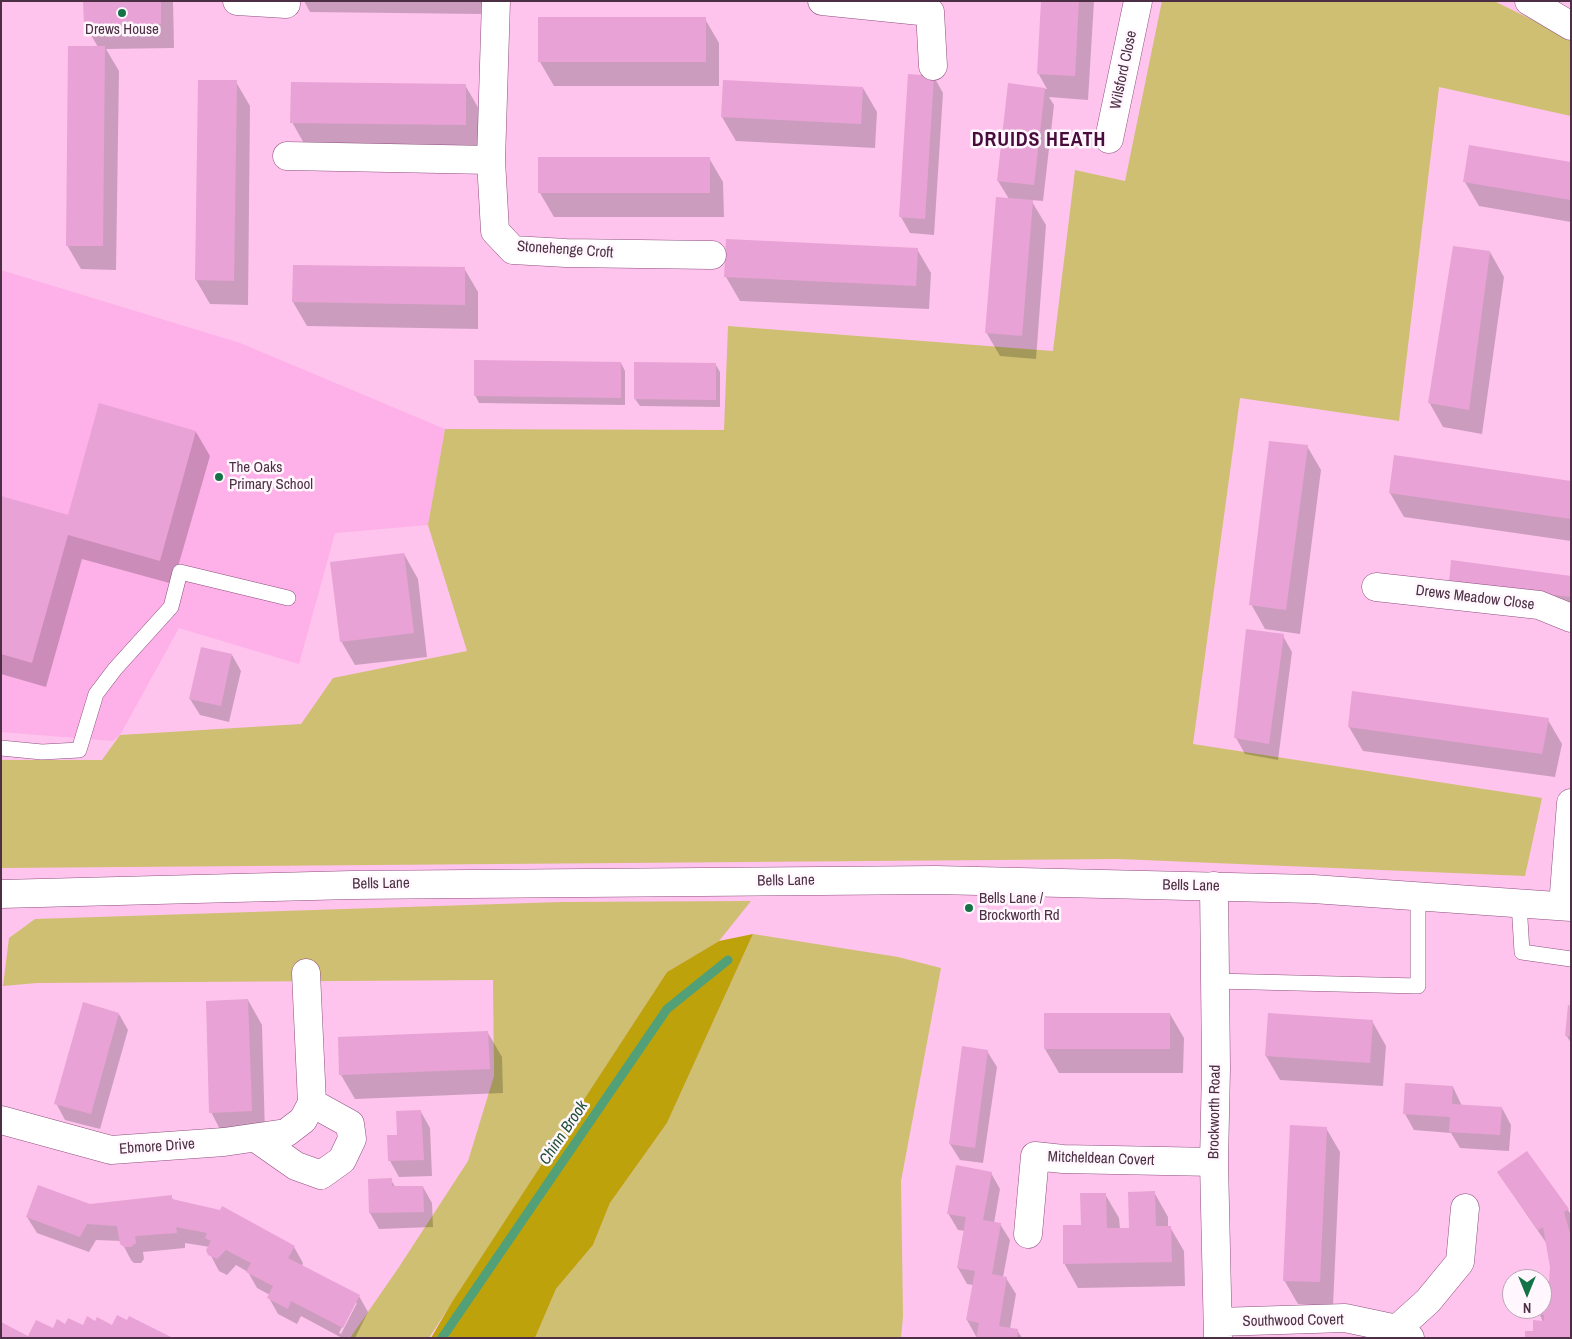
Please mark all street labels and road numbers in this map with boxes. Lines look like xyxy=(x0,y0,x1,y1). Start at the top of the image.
street label: Wilsford Close xyxy=(1107,29,1141,111)
street label: Stonehenge Croft xyxy=(516,238,614,262)
street label: Drews Meadow Close xyxy=(1415,582,1535,614)
street label: Bells Lane xyxy=(757,872,815,890)
street label: Bells Lane xyxy=(352,875,410,893)
street label: Bells Lane xyxy=(1162,877,1220,895)
street label: Brockworth Road xyxy=(1205,1065,1225,1159)
street label: Ebmore Drive xyxy=(119,1135,195,1159)
street label: Mitcheldean Covert xyxy=(1047,1148,1155,1170)
street label: Southwood Covert xyxy=(1242,1311,1344,1331)

